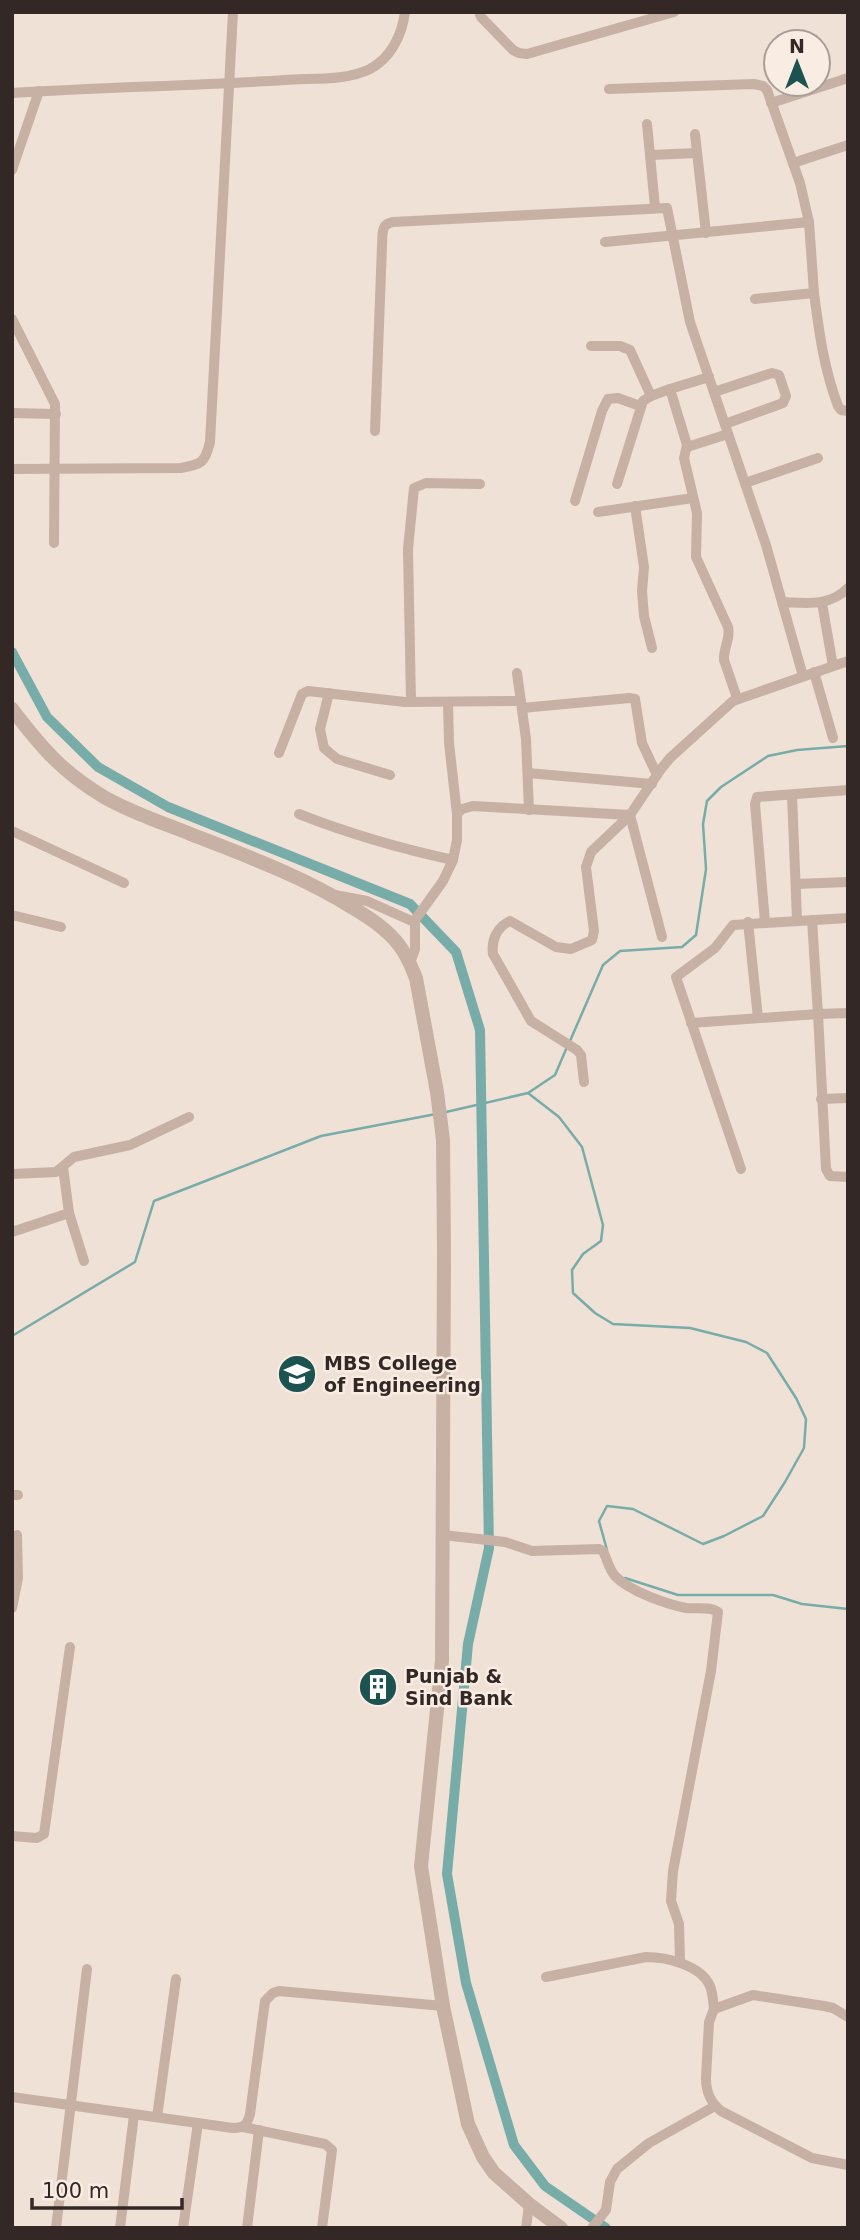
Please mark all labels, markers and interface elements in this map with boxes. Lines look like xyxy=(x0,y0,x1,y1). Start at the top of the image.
north arrow xyxy=(762,28,832,98)
text: N xyxy=(789,35,805,57)
place label: MBS College of Engineering xyxy=(324,1352,481,1396)
school or university icon: MBS College of Engineering xyxy=(276,1353,318,1395)
place label: Punjab & Sind Bank xyxy=(405,1665,513,1709)
building icon: Punjab & Sind Bank xyxy=(357,1666,399,1708)
scale bar xyxy=(32,2166,182,2210)
text: 100 m xyxy=(42,2179,109,2203)

